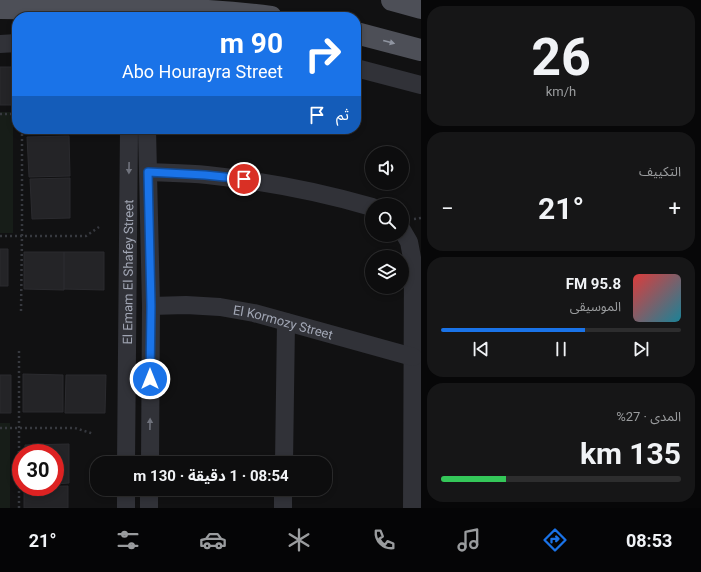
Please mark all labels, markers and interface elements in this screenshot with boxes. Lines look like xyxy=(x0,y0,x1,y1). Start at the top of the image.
text: 90 m xyxy=(220,27,283,60)
text: 26 xyxy=(531,27,591,88)
icon: right xyxy=(297,28,349,80)
one-way arrow xyxy=(383,39,395,45)
text: Abo Hourayra Street xyxy=(122,61,283,82)
text: km/h xyxy=(546,84,576,99)
icon: arrive xyxy=(306,104,328,126)
text: ثم xyxy=(336,106,349,124)
map controls xyxy=(365,146,409,294)
button: sound xyxy=(365,146,409,190)
one-way arrow xyxy=(126,162,132,175)
pin xyxy=(227,162,261,196)
text: التكييف xyxy=(639,164,681,179)
icon: arrive xyxy=(233,168,255,190)
text: 21° xyxy=(538,191,584,226)
text: − xyxy=(441,196,454,221)
text: + xyxy=(669,196,681,221)
button: search xyxy=(365,198,409,242)
street label: El Emam El Shafey Street xyxy=(120,199,136,345)
button: layers xyxy=(365,250,409,294)
text: 95.8 FM xyxy=(566,275,621,293)
text: الموسيقى xyxy=(570,299,621,314)
street label: El Kormozy Street xyxy=(232,302,335,342)
icon: previous xyxy=(470,338,492,360)
icon: pause xyxy=(550,338,572,360)
icon: next xyxy=(630,338,652,360)
position arrow xyxy=(129,358,171,400)
text: المدى · 27% xyxy=(616,409,681,424)
one-way arrow xyxy=(147,417,153,430)
text: 135 km xyxy=(580,436,681,471)
speed limit sign: 30 xyxy=(12,444,64,496)
text: 08:54 · 1 دقيقة · 130 m xyxy=(133,467,289,485)
icon: filters xyxy=(114,526,142,554)
icon: car xyxy=(199,526,227,554)
icon: climate xyxy=(285,526,313,554)
icon: phone xyxy=(370,526,398,554)
icon: music xyxy=(455,526,483,554)
icon: directions xyxy=(541,526,569,554)
text: 21° xyxy=(29,530,56,551)
text: 08:53 xyxy=(626,530,672,551)

